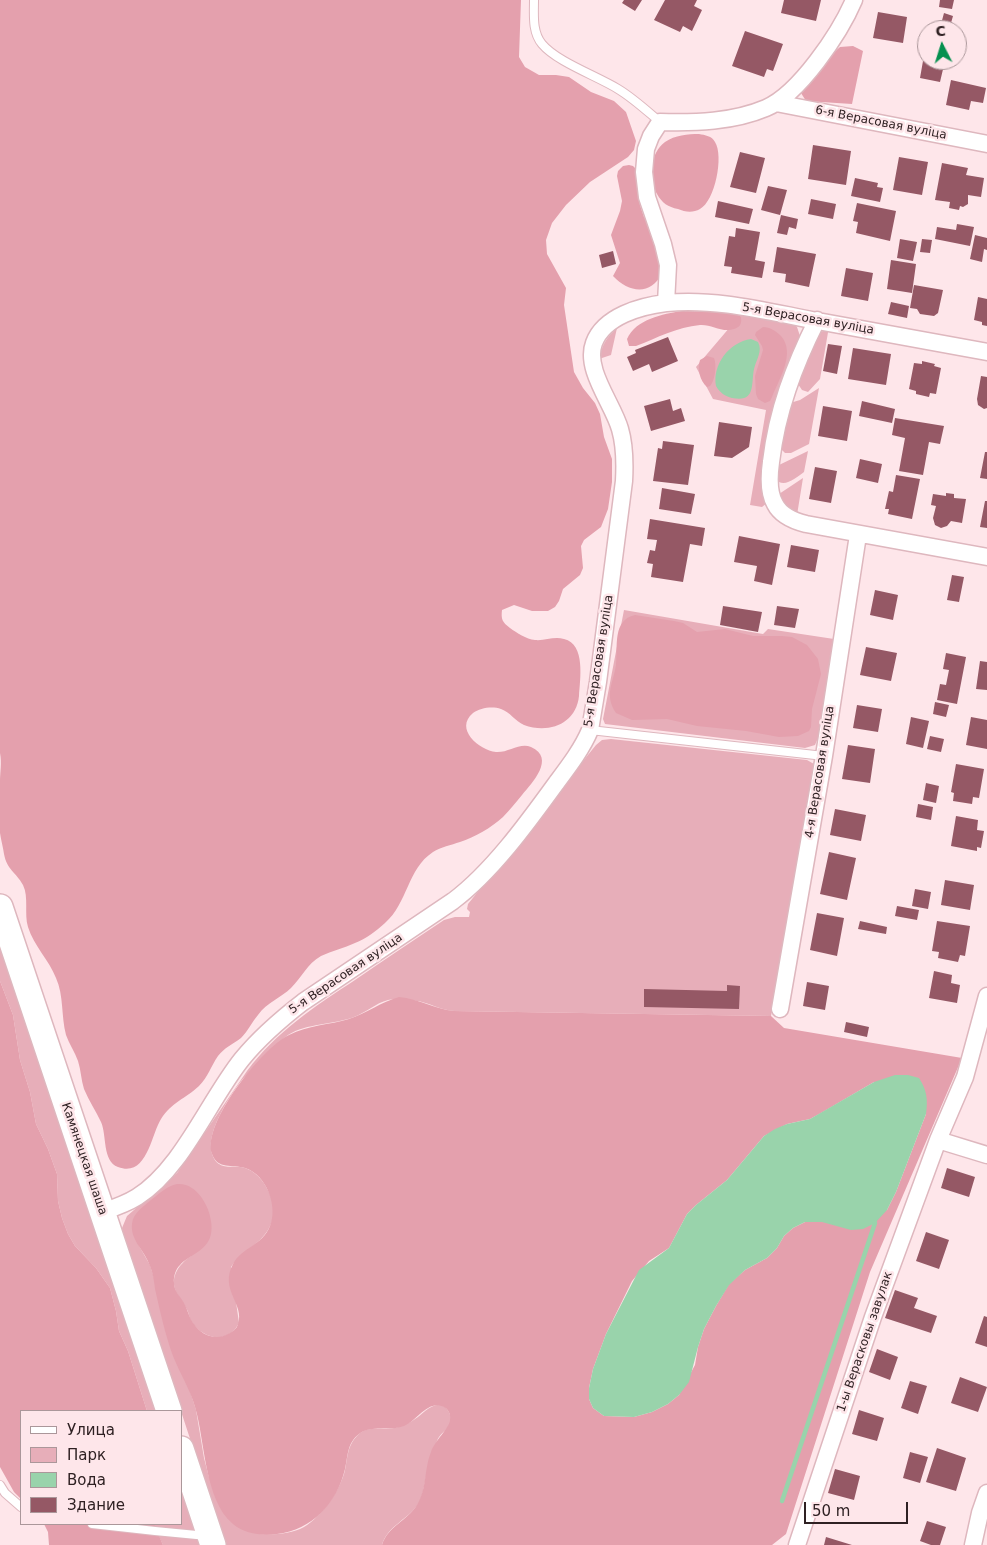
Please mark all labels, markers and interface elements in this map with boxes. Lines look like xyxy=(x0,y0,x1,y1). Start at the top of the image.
north arrow xyxy=(917,20,967,70)
text: С xyxy=(935,23,947,39)
street label: 6-я Верасовая вуліца xyxy=(814,103,948,143)
street label: 5-я Верасовая вуліца xyxy=(741,300,875,338)
street label: 5-я Верасовая вуліца xyxy=(581,594,617,728)
street label: 4-я Верасовая вуліца xyxy=(802,705,838,839)
street label: 5-я Верасовая вуліца xyxy=(287,931,405,1017)
street label: Камянецкая шаша xyxy=(58,1101,110,1217)
street label: 1-ы Верасковы завулак xyxy=(834,1270,896,1414)
legend xyxy=(20,1410,182,1525)
text: Улица xyxy=(67,1421,115,1439)
text: Парк xyxy=(67,1446,106,1464)
text: Вода xyxy=(67,1471,106,1489)
scale bar xyxy=(807,1492,911,1524)
text: Здание xyxy=(67,1496,125,1514)
text: 50 m xyxy=(812,1502,850,1520)

